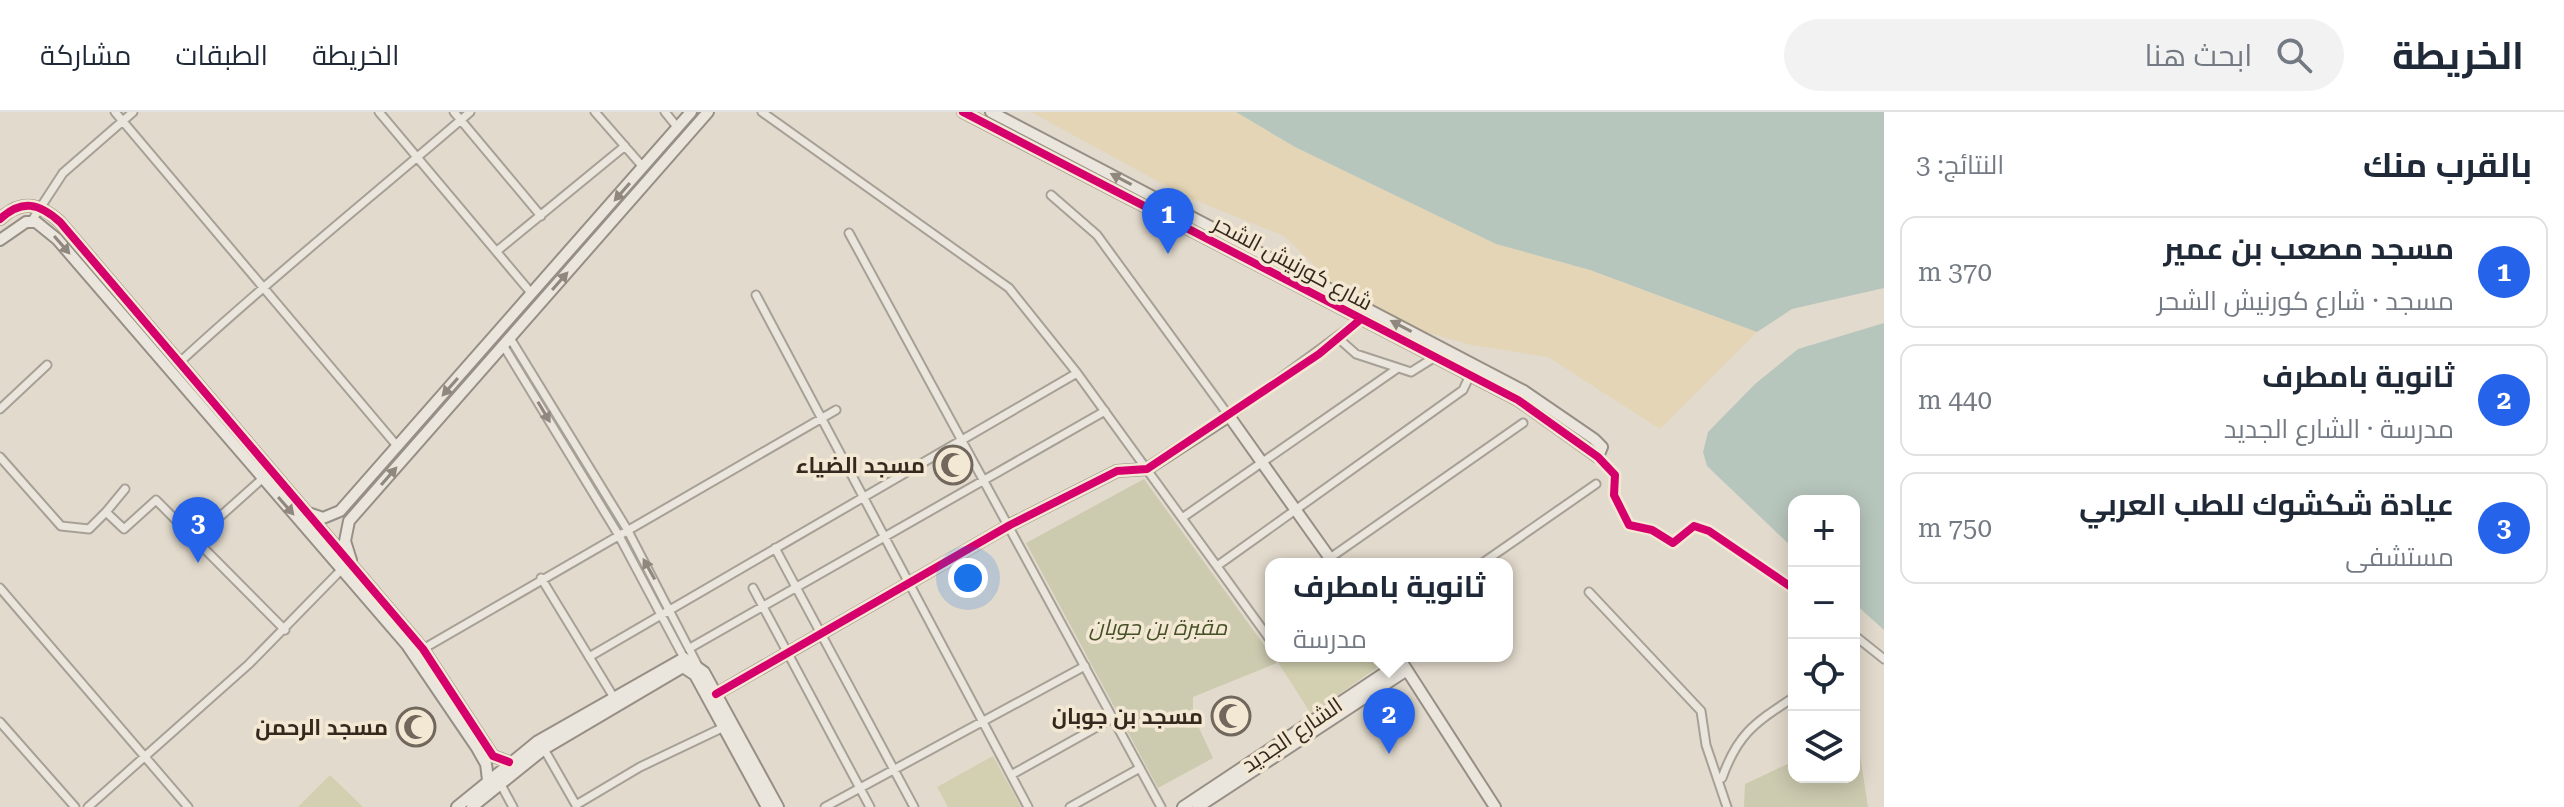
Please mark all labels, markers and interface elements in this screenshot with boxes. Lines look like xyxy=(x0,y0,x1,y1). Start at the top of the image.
search box xyxy=(1784,19,2344,91)
icon: search xyxy=(2272,33,2316,77)
text: الخريطة xyxy=(2392,34,2524,78)
text: ابحث هنا xyxy=(2144,38,2252,73)
text: مشاركة xyxy=(40,39,131,72)
text: الطبقات xyxy=(175,39,268,72)
text: الخريطة xyxy=(312,39,399,72)
text: بالقرب منك xyxy=(2363,145,2532,185)
text: النتائج: 3 xyxy=(1916,150,2004,180)
one-way arrow xyxy=(1110,173,1133,186)
one-way arrow xyxy=(614,181,631,201)
pin: 1 xyxy=(1142,188,1194,254)
street label: شارع كورنيش الشحر xyxy=(1206,210,1377,317)
text: مسجد مصعب بن عمير xyxy=(2164,231,2454,266)
one-way arrow xyxy=(53,235,71,254)
text: 370 m xyxy=(1918,257,1992,287)
text: 1 xyxy=(2497,257,2511,287)
one-way arrow xyxy=(551,271,568,291)
text: مسجد · شارع كورنيش الشحر xyxy=(2157,286,2454,316)
one-way arrow xyxy=(1390,320,1412,334)
text: ثانوية بامطرف xyxy=(2262,359,2454,394)
one-way arrow xyxy=(442,378,460,397)
text: 440 m xyxy=(1918,385,1992,415)
text: 2 xyxy=(2497,385,2511,415)
one-way arrow xyxy=(537,401,551,423)
text: مدرسة · الشارع الجديد xyxy=(2224,414,2454,444)
mosque icon: مسجد الضياء xyxy=(932,444,974,486)
place label: مسجد الضياء xyxy=(796,453,925,478)
one-way arrow xyxy=(379,467,397,486)
text: عيادة شكشوك للطب العربي xyxy=(2079,487,2454,522)
map controls xyxy=(1788,495,1860,783)
button: + xyxy=(1788,495,1860,567)
one-way arrow xyxy=(277,496,294,516)
pin: 3 xyxy=(172,497,224,563)
text: 750 m xyxy=(1918,513,1992,543)
text: 3 xyxy=(2497,513,2511,543)
text: مستشفى xyxy=(2345,542,2454,572)
one-way arrow xyxy=(642,558,656,580)
your location xyxy=(948,558,988,598)
popup xyxy=(1265,558,1513,662)
button: − xyxy=(1788,567,1860,639)
text: ثانوية بامطرف xyxy=(1293,569,1485,604)
park label: مقبرة بن جوبان xyxy=(1089,615,1228,641)
text: مدرسة xyxy=(1293,624,1367,654)
button: locate xyxy=(1788,639,1860,711)
pin: 2 xyxy=(1363,688,1415,754)
street label: الشارع الجديد xyxy=(1237,692,1348,779)
mosque icon: مسجد بن جوبان xyxy=(1210,695,1252,737)
place label: مسجد بن جوبان xyxy=(1052,704,1203,730)
mosque icon: مسجد الرحمن xyxy=(395,706,437,748)
button: layers xyxy=(1788,711,1860,783)
place label: مسجد الرحمن xyxy=(255,715,388,741)

